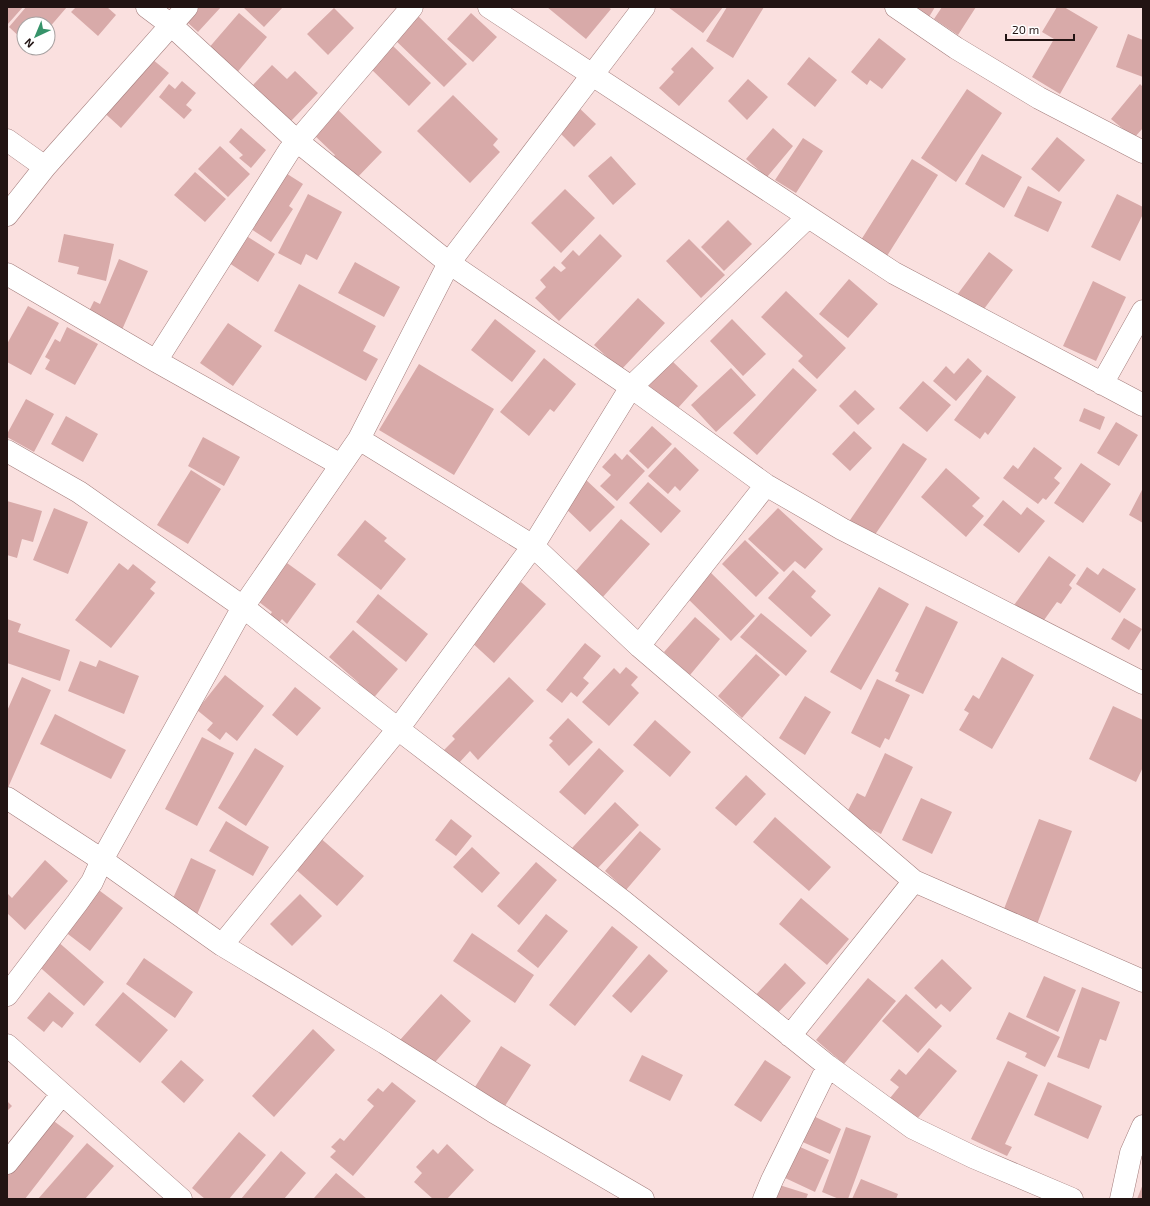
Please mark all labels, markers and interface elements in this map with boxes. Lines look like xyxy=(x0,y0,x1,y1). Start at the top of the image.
north arrow xyxy=(16,16,56,56)
scale bar xyxy=(1006,16,1074,42)
text: 20 m xyxy=(1012,22,1039,36)
text: N xyxy=(21,36,36,51)

